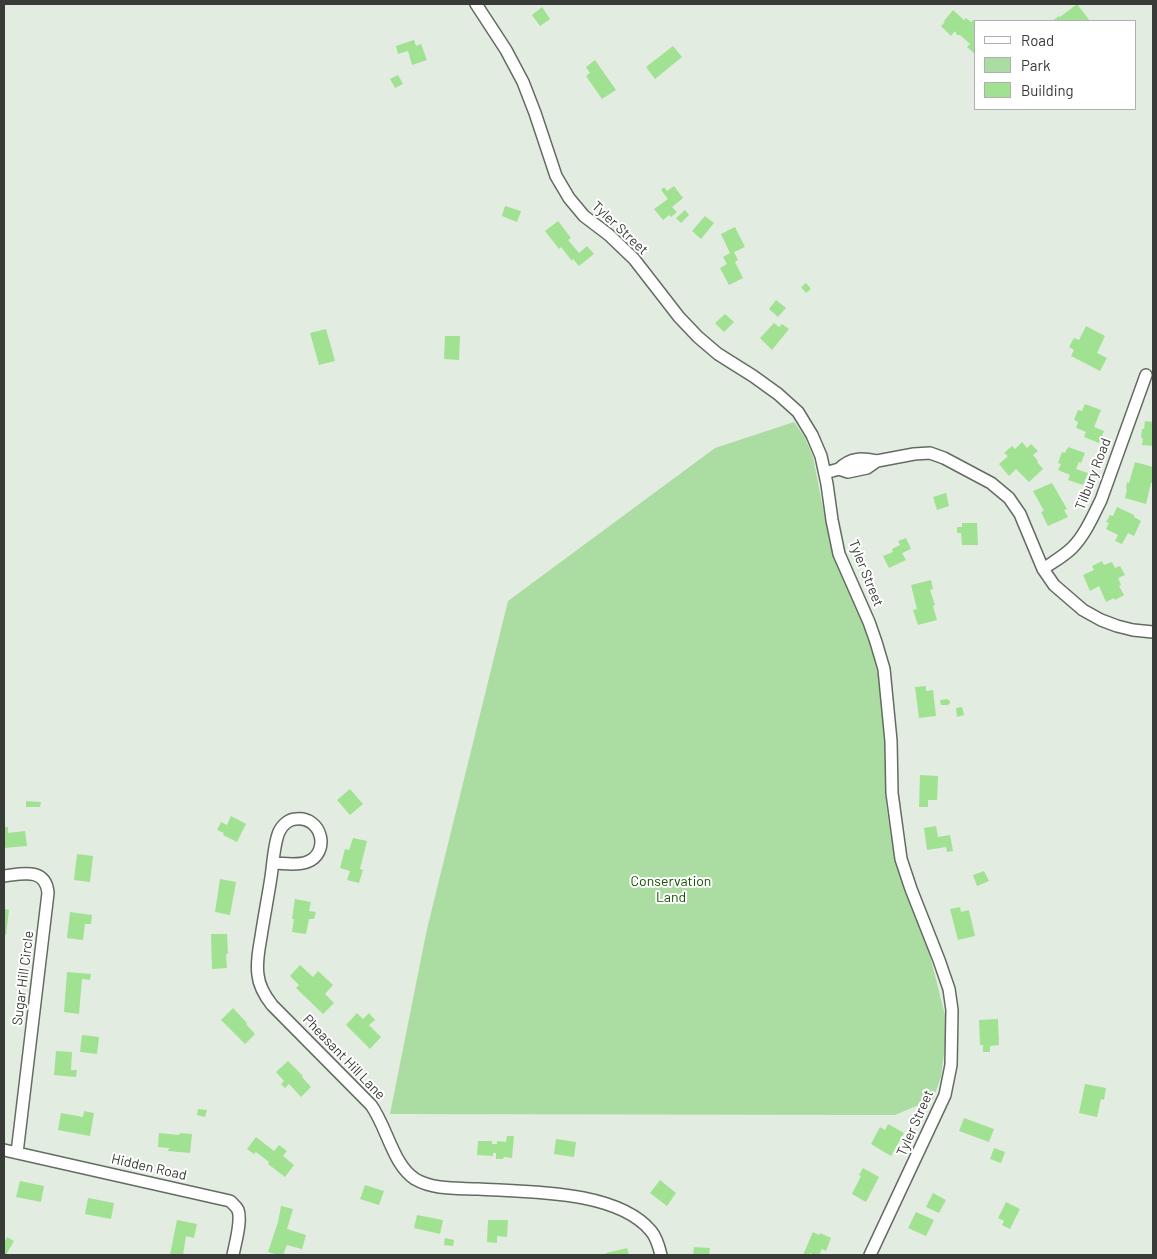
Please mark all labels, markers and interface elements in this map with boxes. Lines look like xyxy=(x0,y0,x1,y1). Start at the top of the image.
legend xyxy=(974,20,1137,110)
text: Road xyxy=(1021,31,1054,49)
text: Park xyxy=(1021,56,1050,74)
text: Building xyxy=(1021,81,1074,99)
street label: Tyler Street xyxy=(588,198,652,258)
street label: Tilbury Road xyxy=(1072,436,1114,512)
street label: Tyler Street xyxy=(845,537,887,609)
park label: Conservation Land xyxy=(631,873,711,906)
street label: Sugar Hill Circle xyxy=(9,930,37,1026)
street label: Pheasant Hill Lane xyxy=(299,1011,389,1103)
street label: Tyler Street xyxy=(893,1087,937,1159)
street label: Hidden Road xyxy=(110,1150,188,1184)

